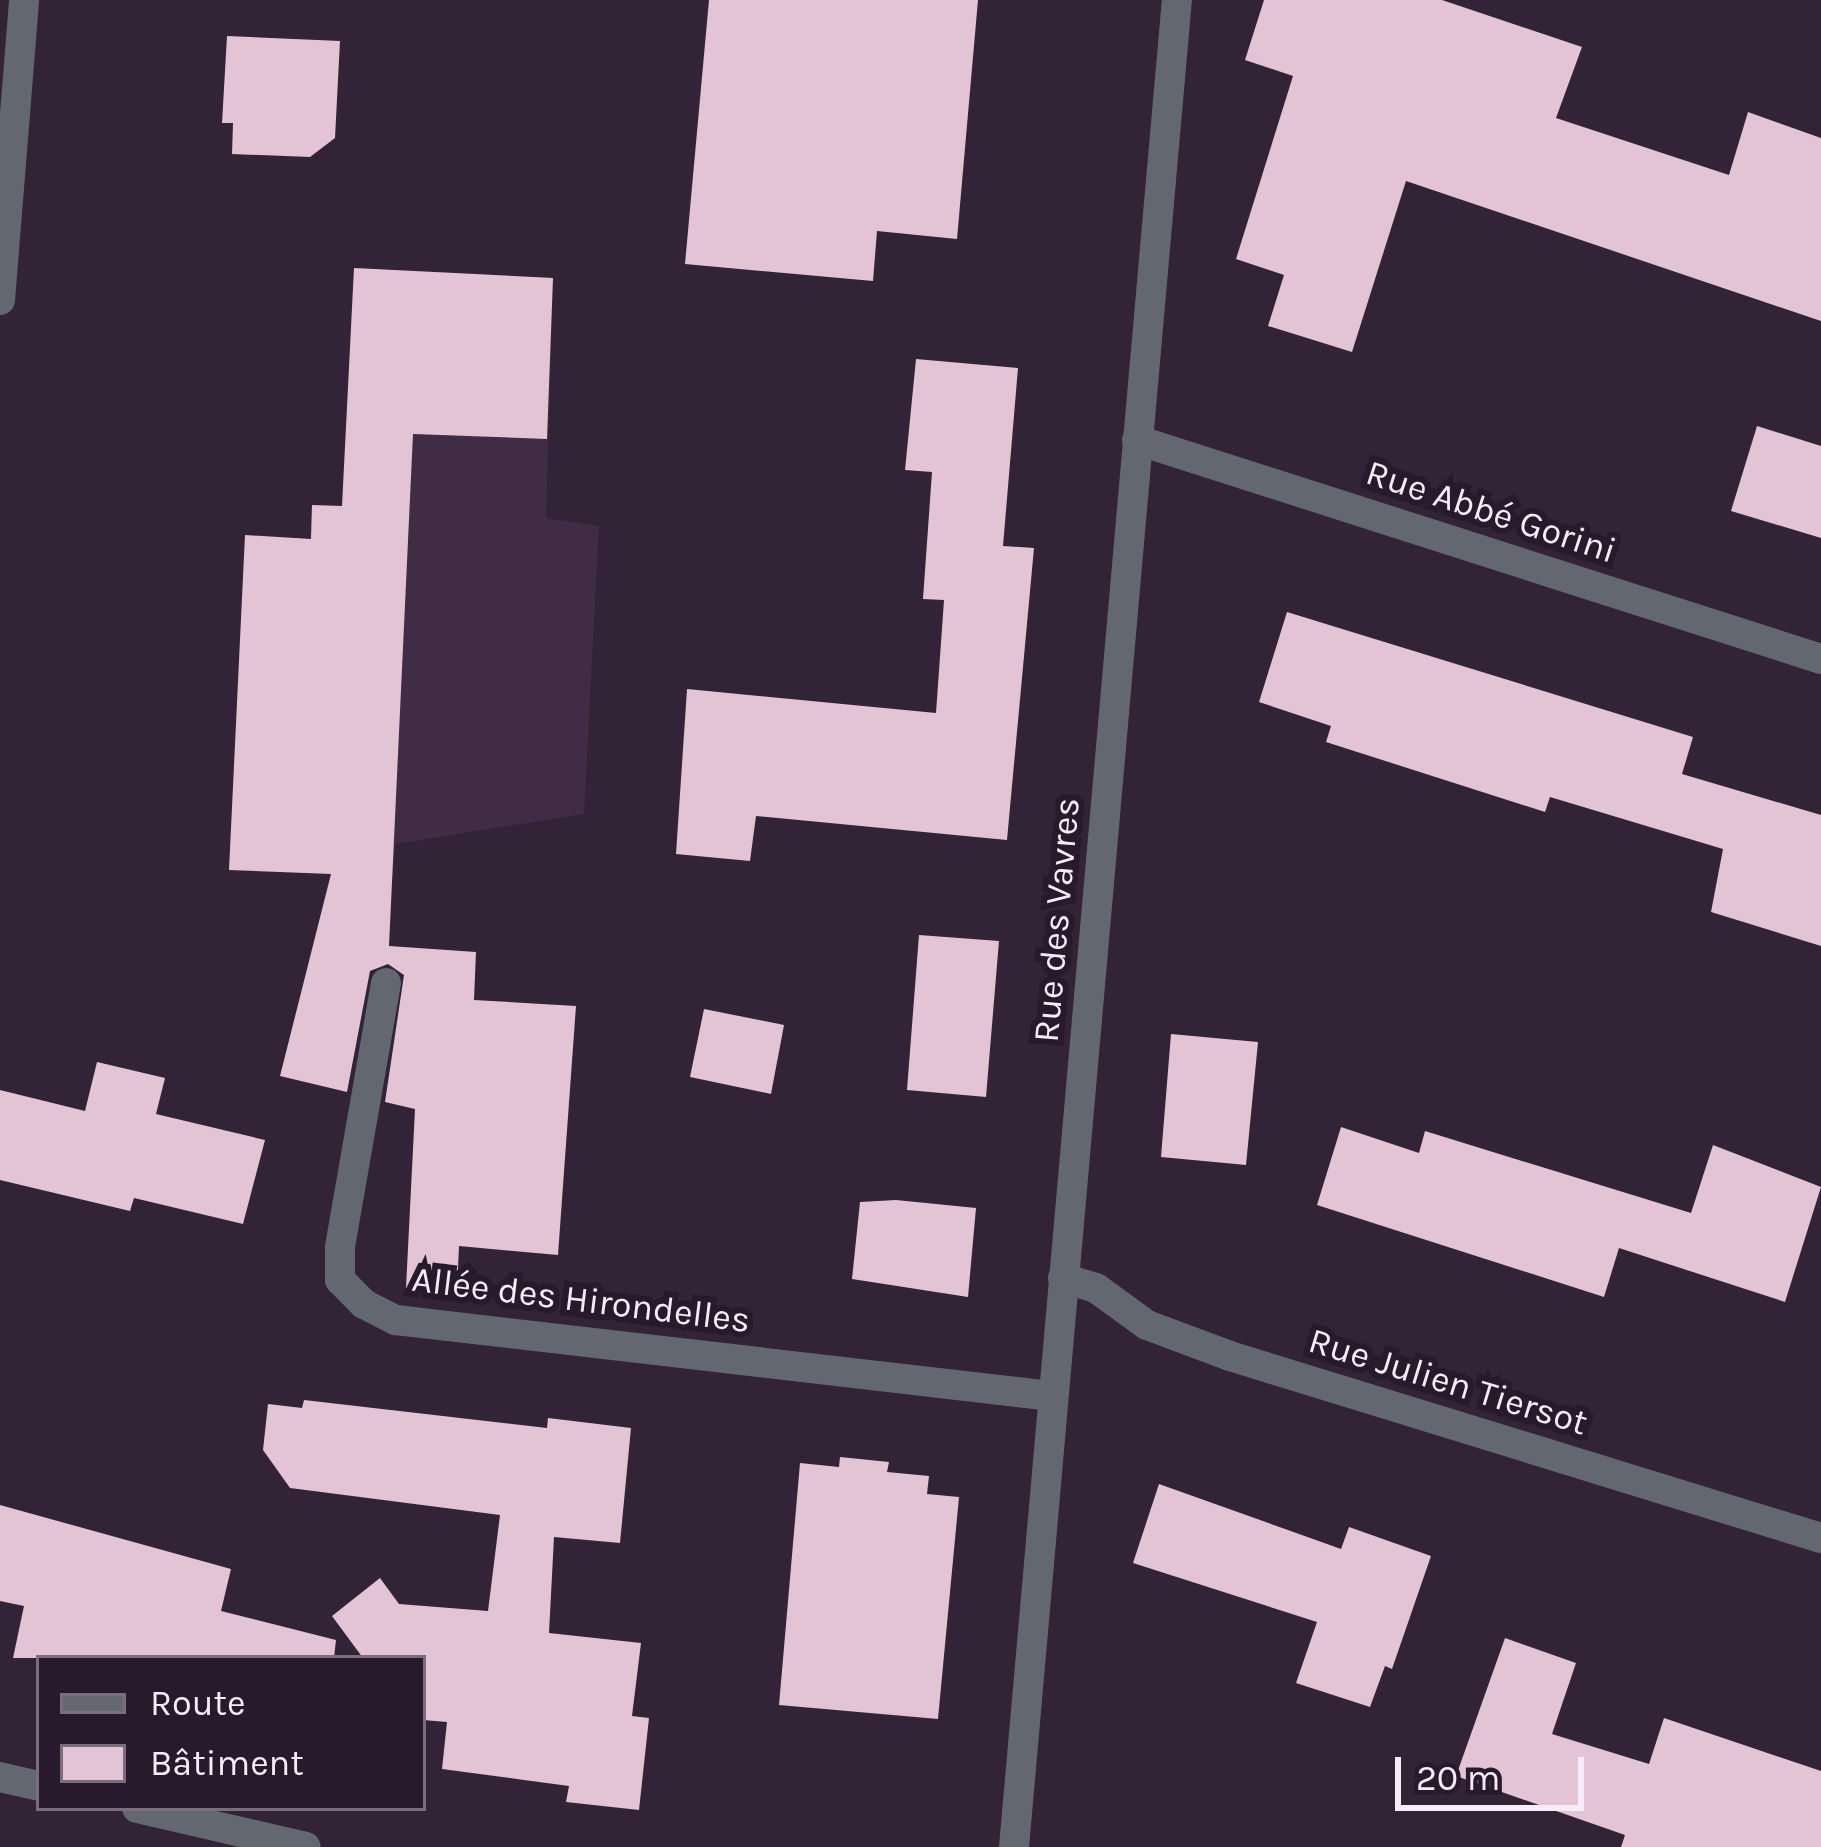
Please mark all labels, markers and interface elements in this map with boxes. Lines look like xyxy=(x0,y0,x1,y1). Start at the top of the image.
street label: Rue Abbé Gorini xyxy=(1361,451,1621,573)
street label: Rue des Vavres xyxy=(1025,796,1089,1044)
street label: Allée des Hirondelles xyxy=(410,1258,752,1342)
street label: Rue Julien Tiersot xyxy=(1303,1319,1593,1445)
legend xyxy=(36,1655,426,1811)
text: Route xyxy=(150,1682,246,1724)
scale bar xyxy=(1401,1733,1590,1807)
text: Bâtiment xyxy=(150,1742,304,1784)
text: 20 m xyxy=(1416,1757,1500,1799)

